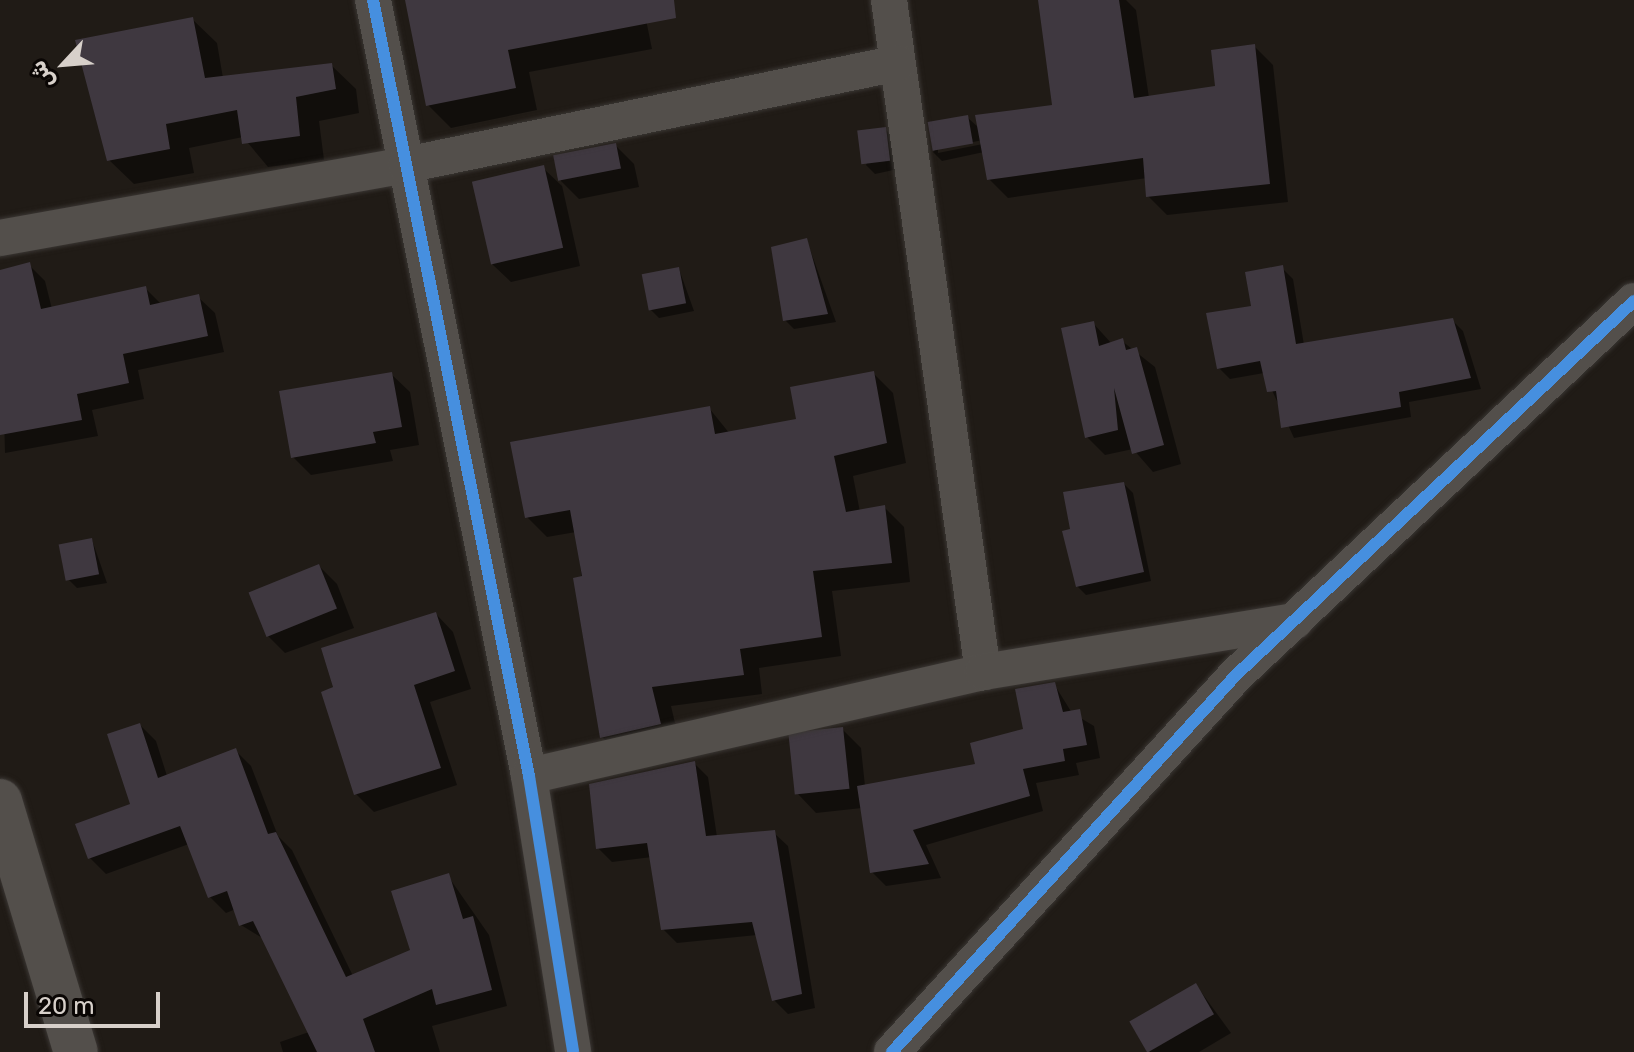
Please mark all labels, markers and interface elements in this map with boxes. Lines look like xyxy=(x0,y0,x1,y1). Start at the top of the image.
north arrow xyxy=(24,24,104,104)
text: ش xyxy=(24,56,60,93)
scale bar xyxy=(28,976,164,1026)
text: 20 m xyxy=(38,992,95,1020)

